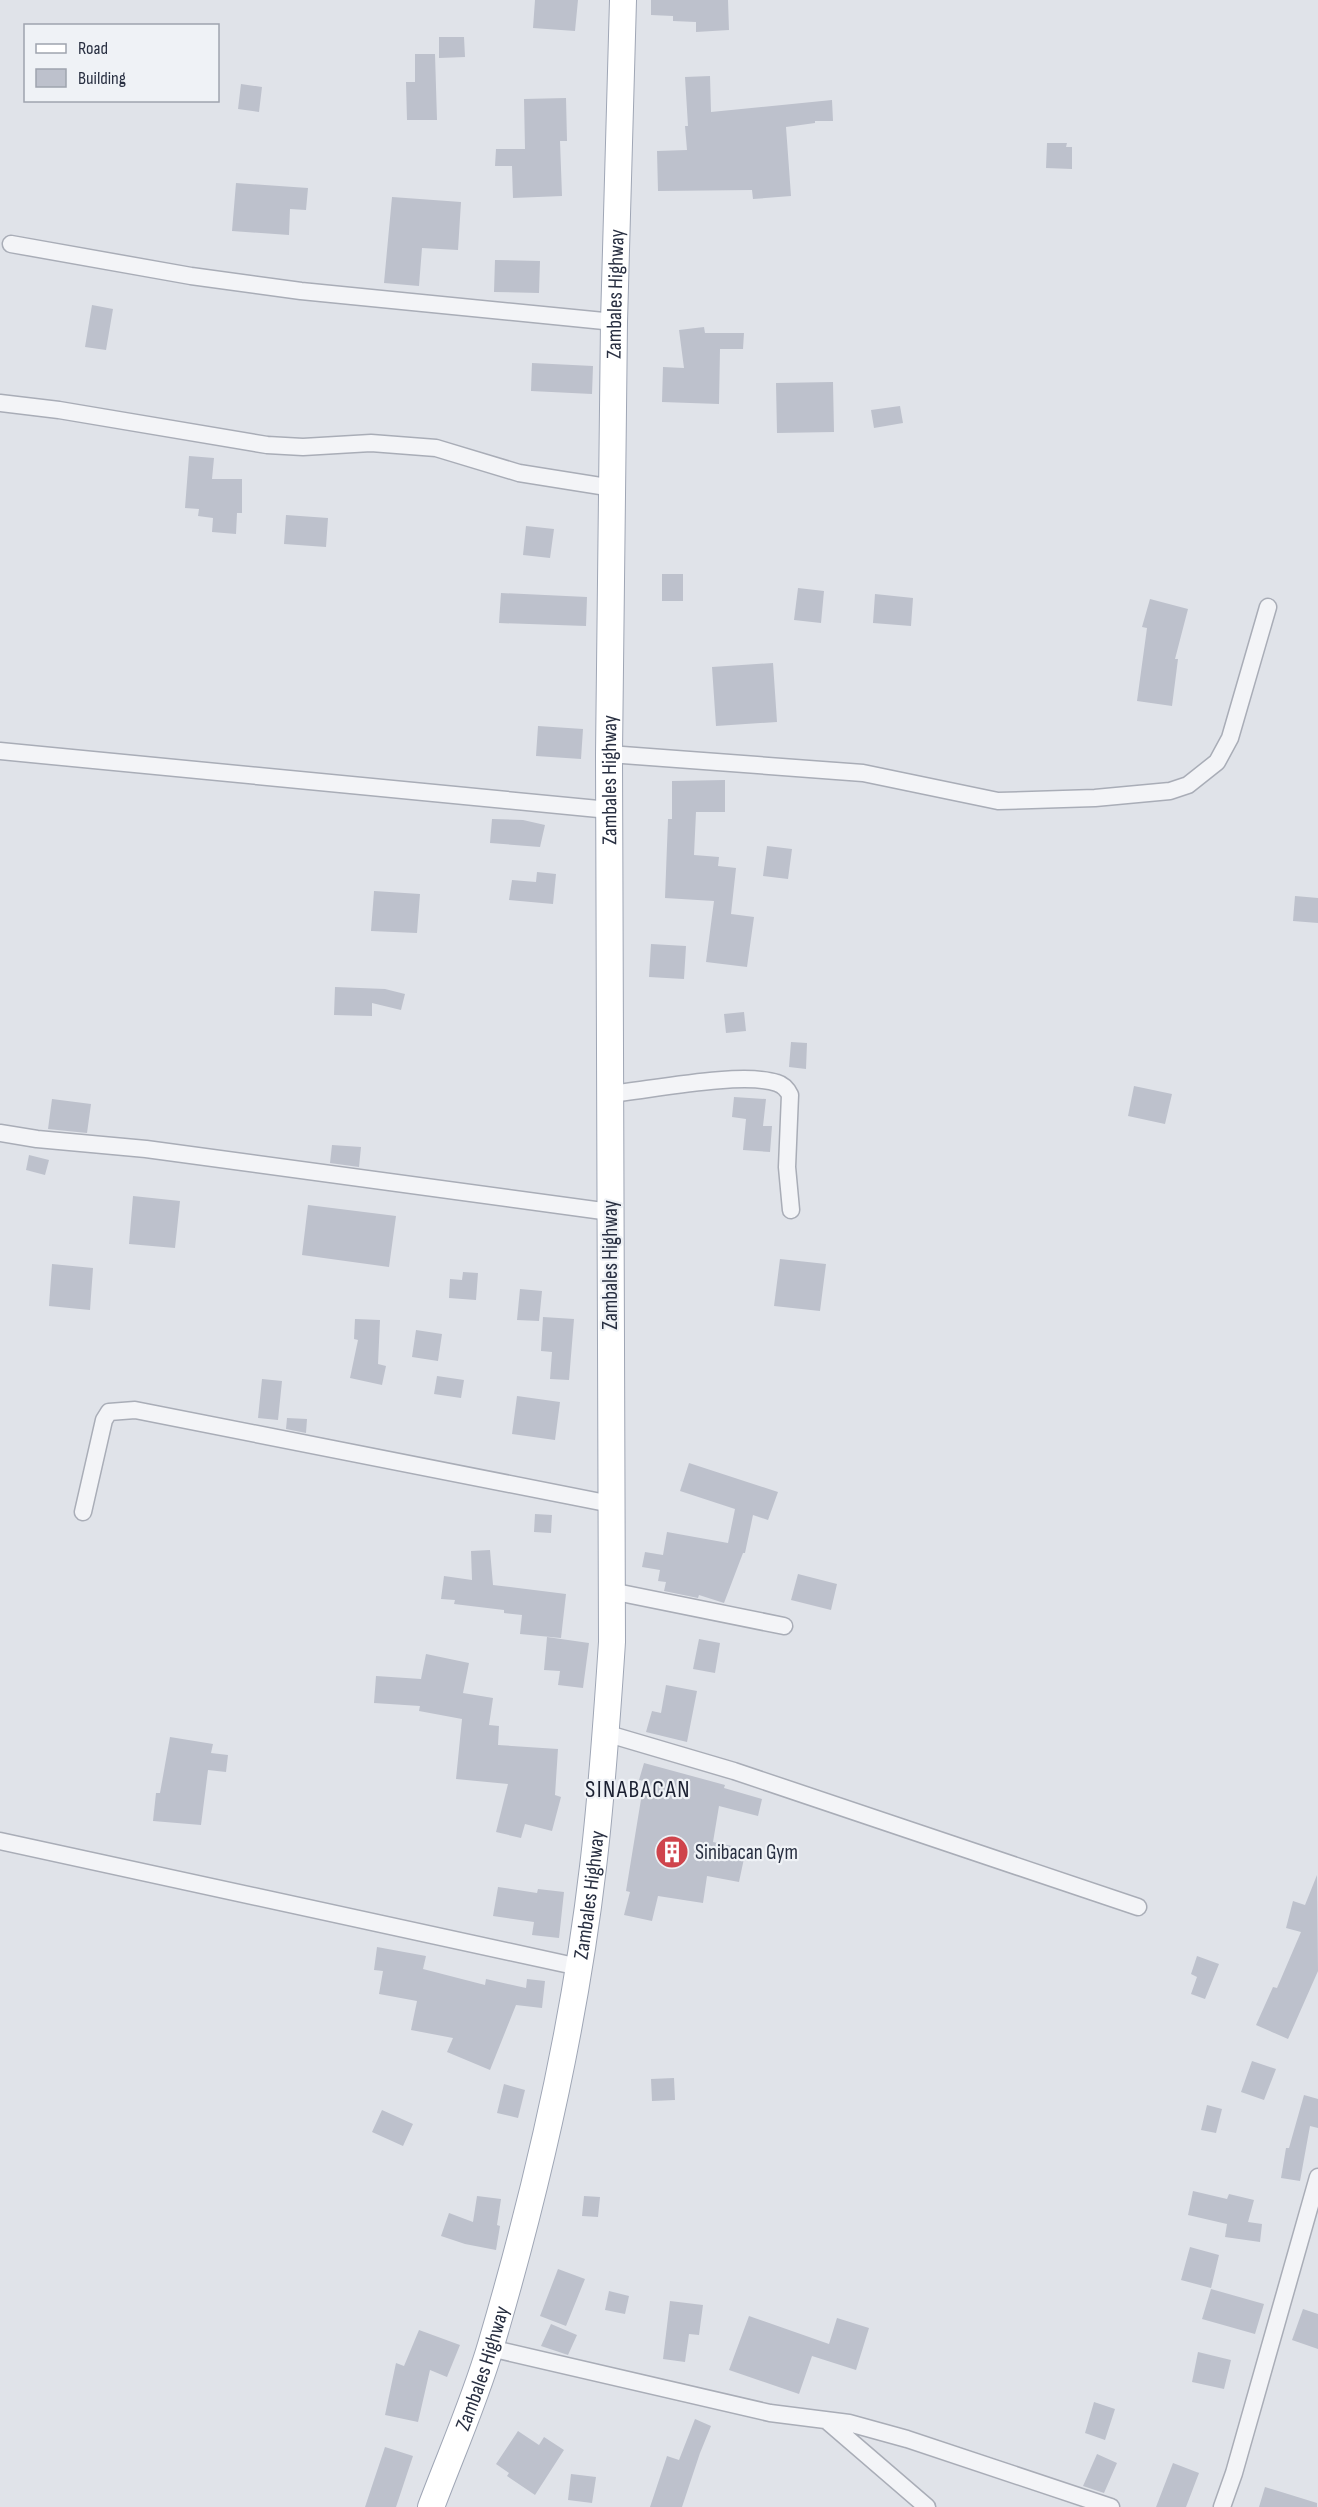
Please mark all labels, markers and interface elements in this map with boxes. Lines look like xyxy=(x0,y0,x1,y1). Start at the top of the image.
legend xyxy=(24,24,219,102)
text: Road xyxy=(78,38,108,59)
text: Building xyxy=(78,68,126,89)
street label: Zambales Highway xyxy=(601,229,629,359)
street label: Zambales Highway xyxy=(596,715,622,845)
street label: Zambales Highway xyxy=(598,1200,623,1330)
district label: SINABACAN xyxy=(585,1775,691,1804)
street label: Zambales Highway xyxy=(568,1829,610,1961)
building icon: Sinibacan Gym xyxy=(654,1834,690,1870)
place label: Sinibacan Gym xyxy=(695,1840,798,1865)
street label: Zambales Highway xyxy=(450,2303,514,2434)

